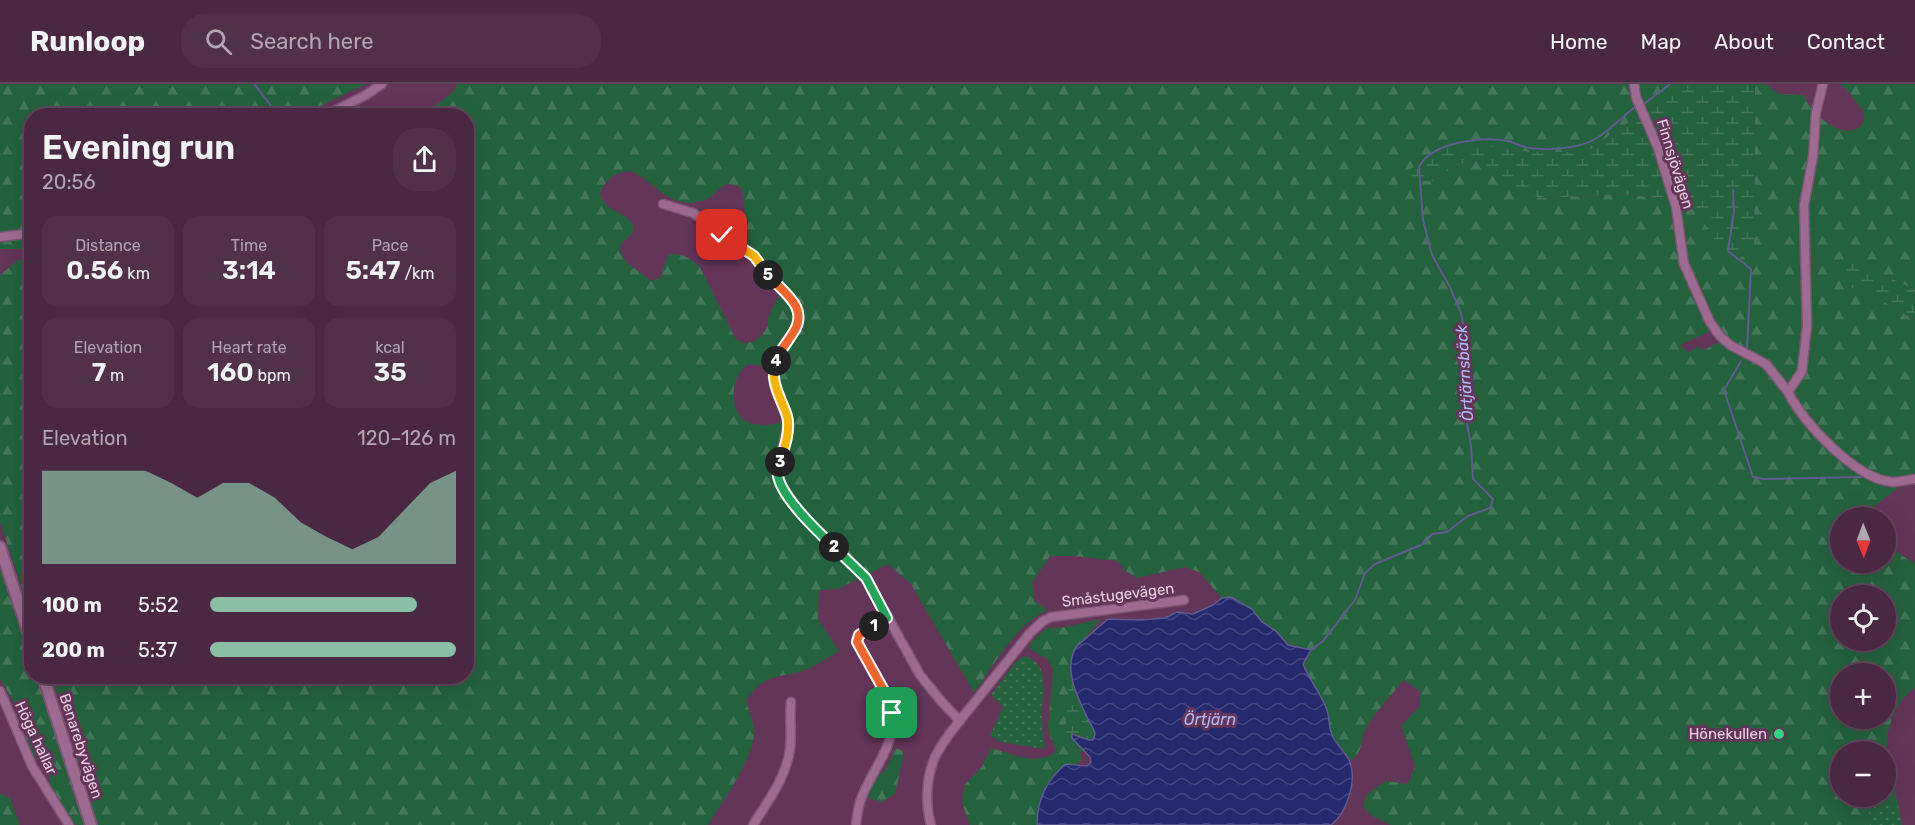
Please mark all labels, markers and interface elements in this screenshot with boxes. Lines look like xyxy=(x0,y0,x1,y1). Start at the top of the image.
search box xyxy=(181,14,601,68)
text: Runloop xyxy=(30,25,145,58)
icon: search xyxy=(202,25,235,58)
text: Search here xyxy=(250,28,374,55)
text: Home xyxy=(1550,29,1607,54)
text: Map xyxy=(1640,29,1681,54)
text: About xyxy=(1714,29,1774,54)
text: Contact xyxy=(1807,29,1885,54)
street label: Finnsjövägen xyxy=(1653,117,1697,211)
text: Evening run xyxy=(42,128,235,167)
button: share xyxy=(393,128,456,191)
text: 20:56 xyxy=(42,170,96,194)
pin xyxy=(696,209,747,260)
icon: check xyxy=(705,218,738,251)
text: Distance xyxy=(75,236,141,255)
text: Time xyxy=(231,236,267,255)
text: Pace xyxy=(372,236,408,255)
text: 0.56 xyxy=(66,255,123,286)
text: 3:14 xyxy=(222,255,276,286)
text: 5:47 xyxy=(345,255,400,286)
pin: 5 xyxy=(753,260,783,290)
text: km xyxy=(123,264,150,283)
text: /km xyxy=(400,264,435,283)
text: 5 xyxy=(763,265,773,284)
water label: Örtjärnsbäck xyxy=(1452,323,1477,422)
text: Elevation xyxy=(74,338,142,357)
text: Heart rate xyxy=(211,338,287,357)
text: kcal xyxy=(375,338,405,357)
pin: 4 xyxy=(761,346,791,376)
text: 4 xyxy=(771,351,781,370)
text: 7 xyxy=(92,357,106,388)
text: 160 xyxy=(207,357,254,388)
text: 35 xyxy=(373,357,407,388)
text: m xyxy=(106,366,124,385)
text: bpm xyxy=(254,366,291,385)
text: Elevation xyxy=(42,426,128,450)
text: 120–126 m xyxy=(357,426,456,450)
pin: 3 xyxy=(765,447,795,477)
text: 3 xyxy=(775,452,785,471)
north arrow xyxy=(1830,507,1896,573)
map controls xyxy=(1830,507,1896,807)
pin: 2 xyxy=(819,532,849,562)
text: 2 xyxy=(829,537,839,556)
street label: Småstugevägen xyxy=(1061,579,1175,611)
button: locate xyxy=(1830,585,1896,651)
text: 100 m xyxy=(42,593,102,617)
text: 5:52 xyxy=(138,593,179,617)
pin: 1 xyxy=(859,611,889,641)
text: 1 xyxy=(870,616,878,635)
text: 200 m xyxy=(42,638,105,662)
text: 5:37 xyxy=(138,638,177,662)
button: + xyxy=(1830,663,1896,729)
pin xyxy=(866,687,917,738)
street label: Benarebyvägen xyxy=(56,691,106,801)
icon: arrive xyxy=(875,696,908,729)
street label: Höga hallar xyxy=(11,698,61,778)
water label: Örtjärn xyxy=(1184,710,1236,729)
place label: Hönekullen xyxy=(1689,725,1767,743)
marker: Hönekullen xyxy=(1772,727,1786,741)
button: − xyxy=(1830,741,1896,807)

